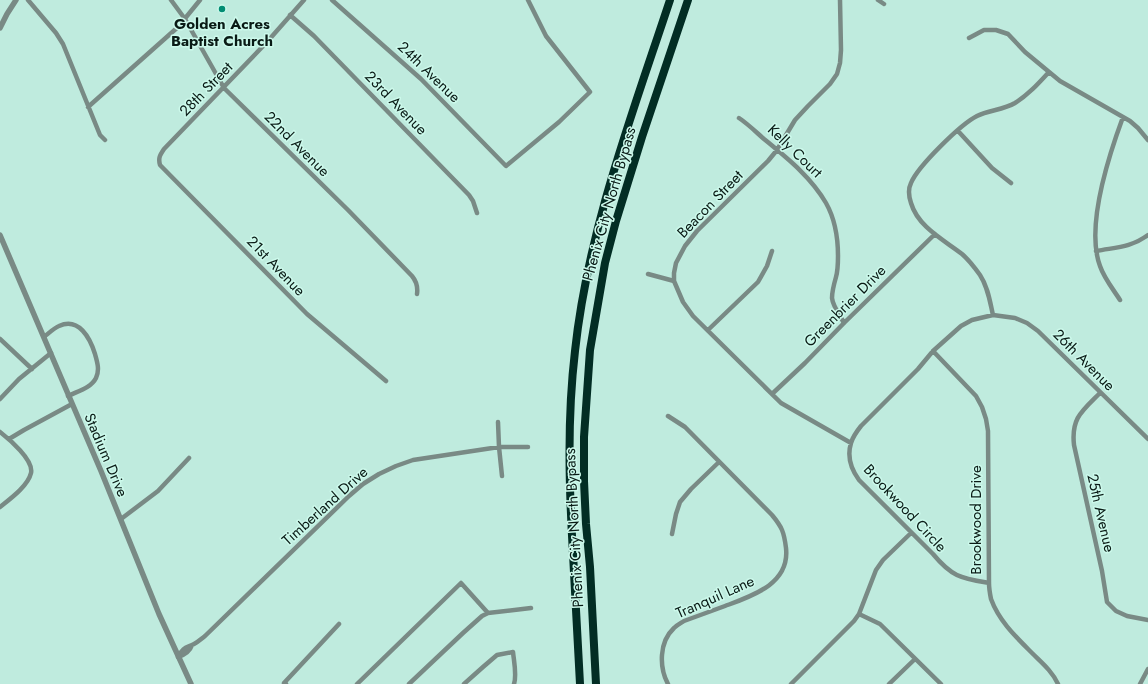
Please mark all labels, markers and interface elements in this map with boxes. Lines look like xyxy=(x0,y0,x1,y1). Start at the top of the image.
marker: Golden Acres Baptist Church xyxy=(217,4,227,14)
place label: Golden Acres Baptist Church xyxy=(171,13,273,52)
street label: 24th Avenue xyxy=(393,36,466,108)
street label: 28th Street xyxy=(174,56,238,121)
street label: 23rd Avenue xyxy=(360,66,432,140)
street label: 22nd Avenue xyxy=(259,106,335,182)
street label: Kelly Court xyxy=(763,119,828,183)
street label: Phenix City North Bypass xyxy=(577,125,641,283)
street label: Beacon Street xyxy=(672,165,748,243)
street label: 21st Avenue xyxy=(242,231,311,301)
street label: Greenbrier Drive xyxy=(799,260,891,352)
street label: 26th Avenue xyxy=(1048,324,1120,396)
street label: Stadium Drive xyxy=(79,410,134,500)
street label: Phenix City North Bypass xyxy=(559,448,589,608)
street label: Brookwood Circle xyxy=(858,459,952,557)
street label: Timberland Drive xyxy=(277,461,373,551)
street label: Brookwood Drive xyxy=(965,465,987,575)
street label: 25th Avenue xyxy=(1081,472,1121,555)
street label: Tranquil Lane xyxy=(672,570,758,624)

